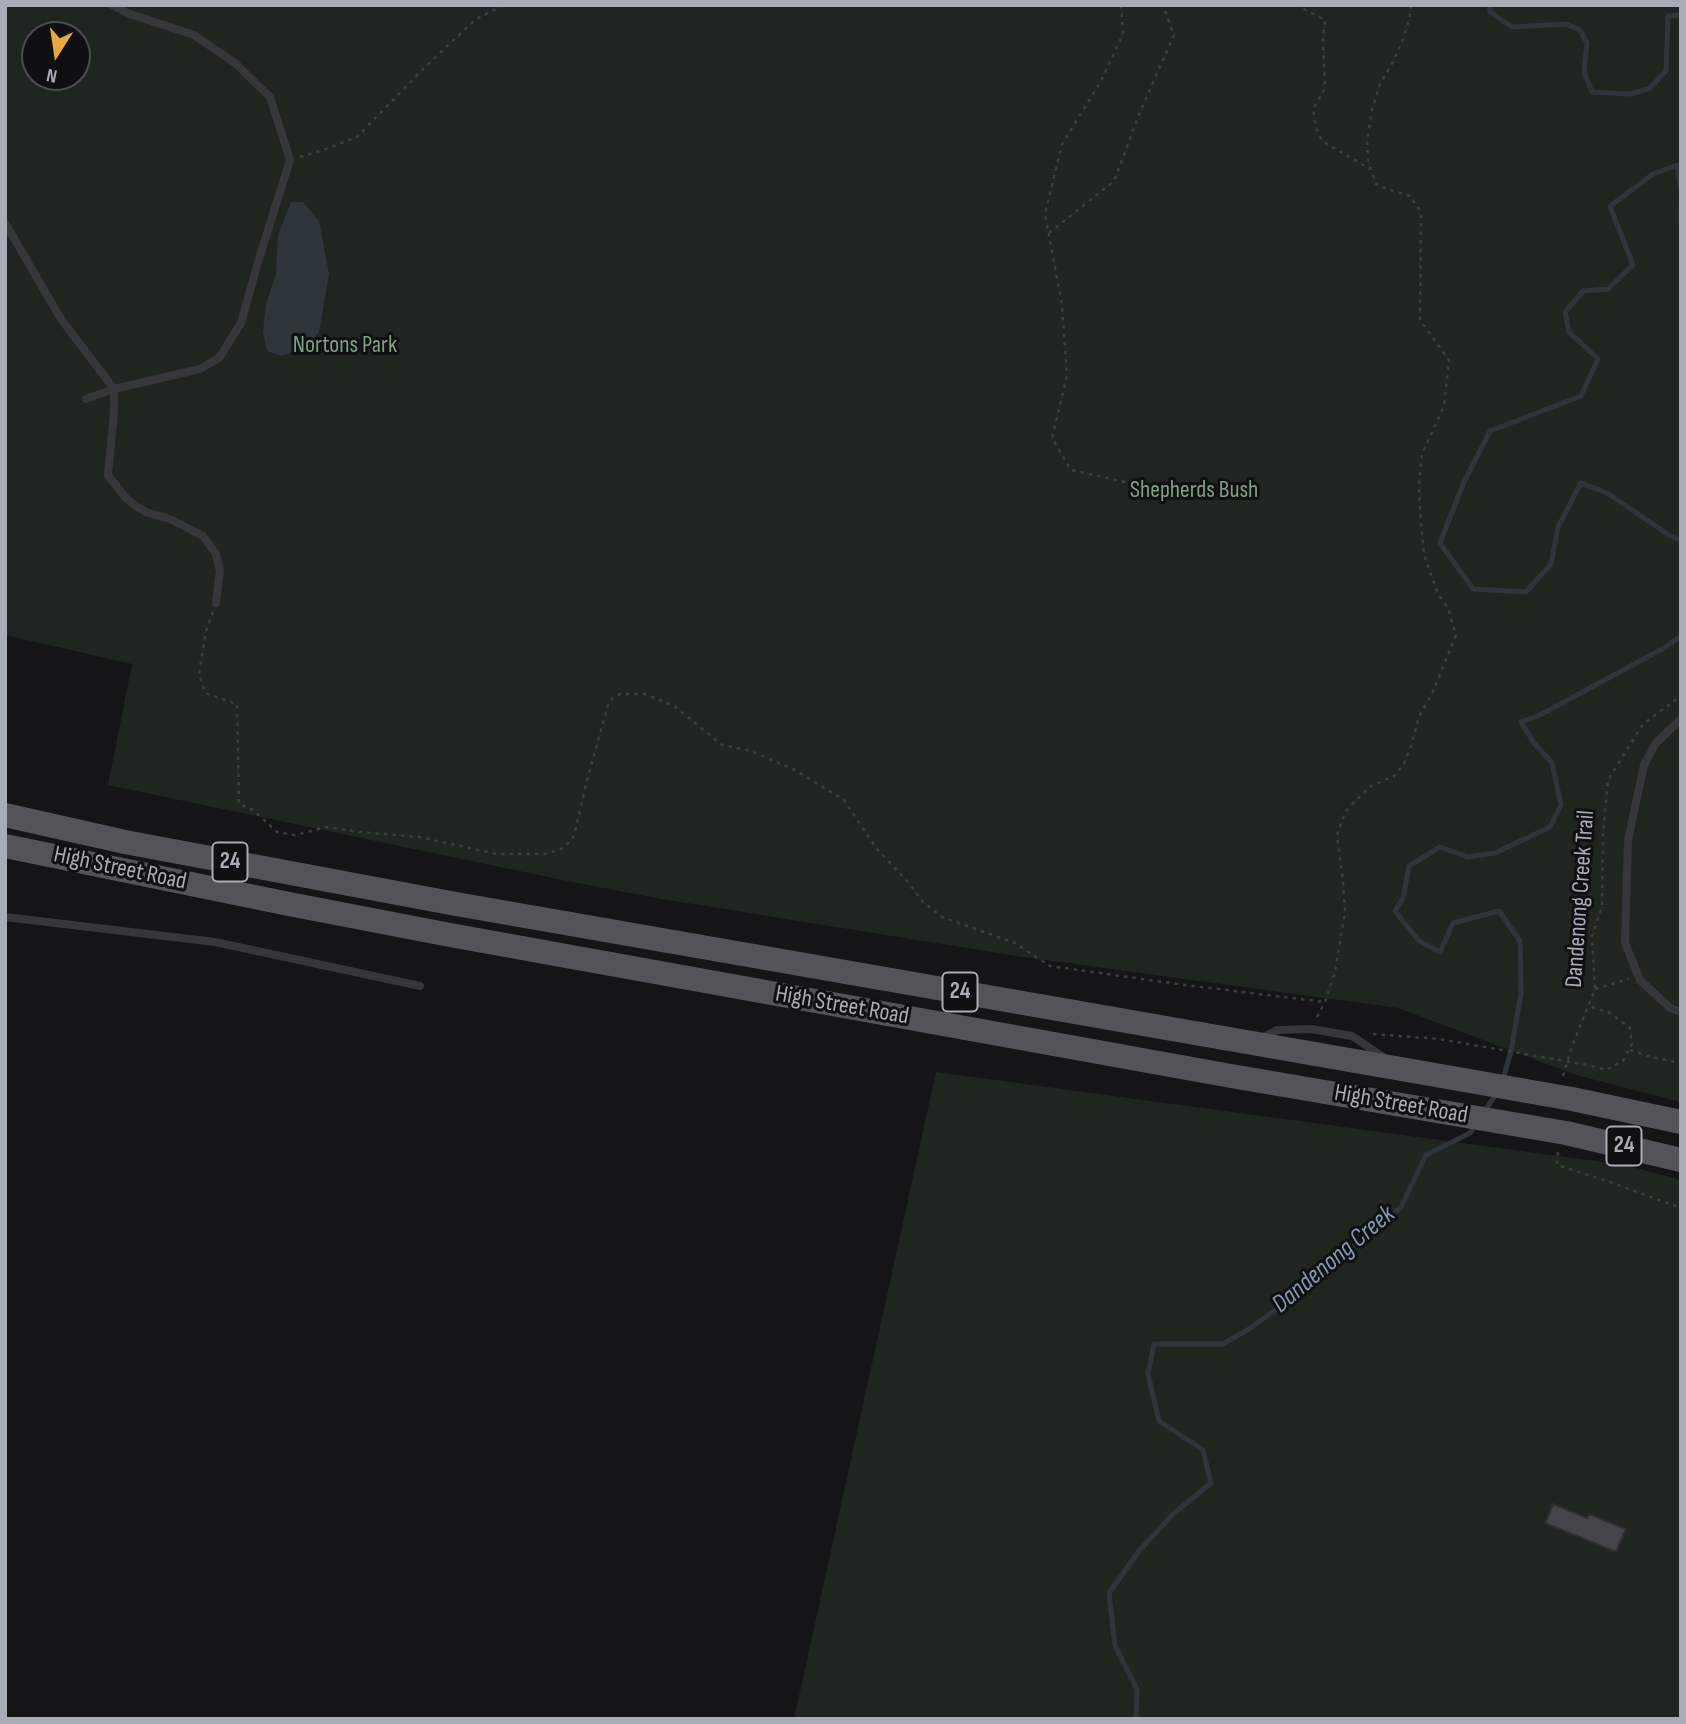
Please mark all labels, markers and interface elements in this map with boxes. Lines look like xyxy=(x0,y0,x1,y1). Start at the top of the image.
north arrow xyxy=(21,21,91,91)
text: N xyxy=(45,63,59,87)
park label: Nortons Park xyxy=(293,332,397,360)
park label: Shepherds Bush xyxy=(1130,477,1258,505)
street label: Dandenong Creek Trail xyxy=(1560,809,1602,989)
street label: High Street Road xyxy=(51,841,189,897)
road number: 24 xyxy=(212,842,247,882)
road number: 24 xyxy=(942,973,978,1012)
street label: High Street Road xyxy=(773,980,911,1032)
street label: High Street Road xyxy=(1332,1079,1470,1131)
road number: 24 xyxy=(1606,1126,1642,1166)
water label: Dandenong Creek xyxy=(1266,1200,1402,1320)

